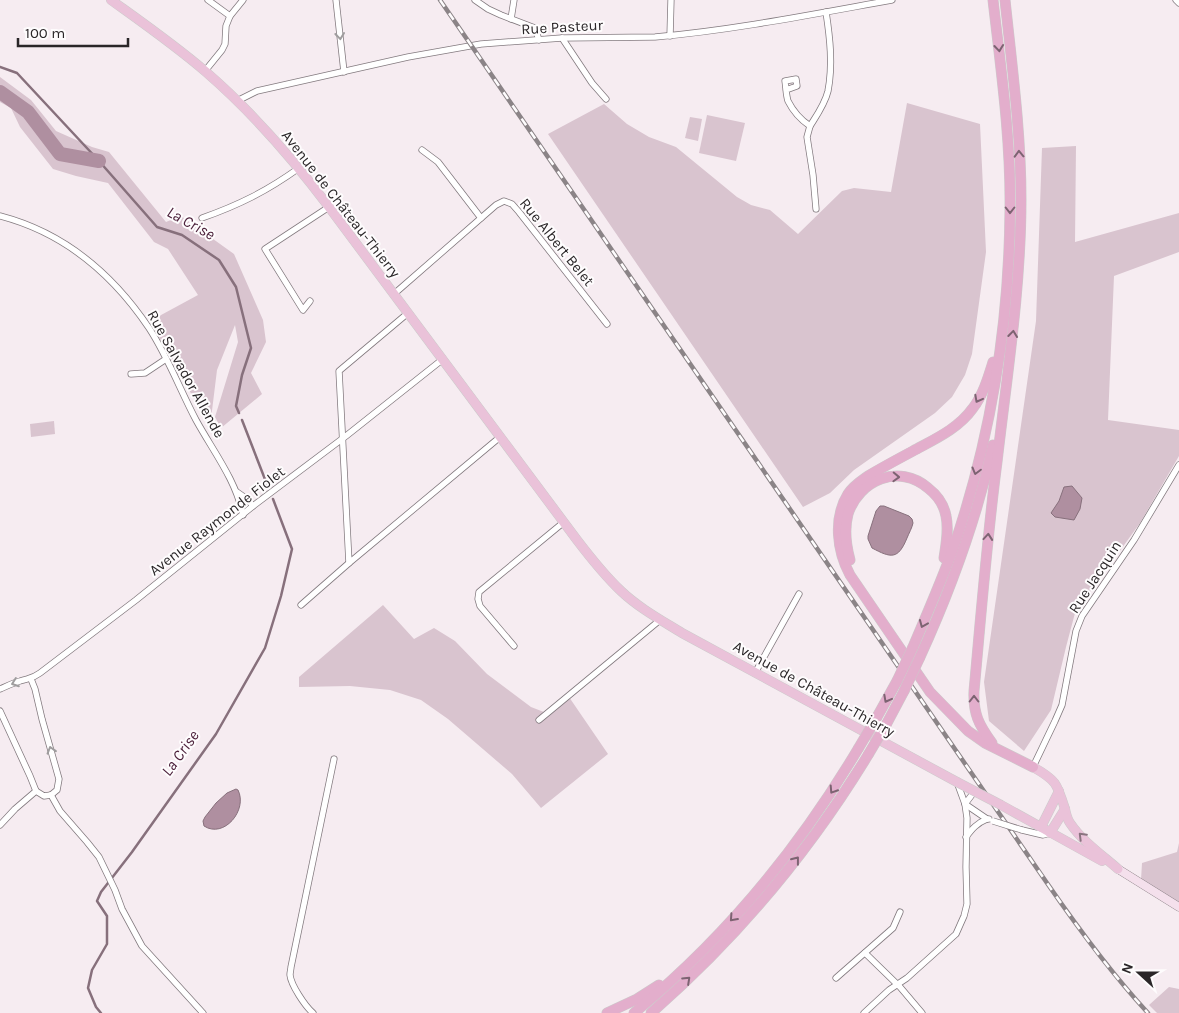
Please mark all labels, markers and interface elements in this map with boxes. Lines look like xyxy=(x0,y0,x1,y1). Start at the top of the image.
scale bar xyxy=(18,15,128,47)
street label: Rue Pasteur xyxy=(521,16,604,38)
text: 100 m xyxy=(25,24,65,42)
one-way arrow xyxy=(334,32,345,40)
one-way arrow xyxy=(993,45,1004,53)
street label: Avenue de Château-Thierry xyxy=(278,127,404,281)
one-way arrow xyxy=(1014,150,1025,158)
street label: Rue Albert Belet xyxy=(516,194,598,290)
water label: La Crise xyxy=(164,202,219,244)
one-way arrow xyxy=(1005,207,1015,215)
street label: Rue Salvador Allende xyxy=(143,307,229,441)
one-way arrow xyxy=(1007,330,1018,338)
one-way arrow xyxy=(974,394,984,403)
street label: Avenue Raymonde Fiolet xyxy=(146,462,289,579)
one-way arrow xyxy=(971,466,981,474)
one-way arrow xyxy=(893,471,901,482)
one-way arrow xyxy=(983,533,994,541)
street label: Rue Jacquin xyxy=(1065,537,1125,617)
one-way arrow xyxy=(918,619,929,628)
street label: Avenue de Château-Thierry xyxy=(730,637,898,741)
one-way arrow xyxy=(12,677,20,687)
one-way arrow xyxy=(883,694,893,703)
one-way arrow xyxy=(969,694,979,702)
water label: La Crise xyxy=(157,726,203,780)
one-way arrow xyxy=(47,747,57,755)
one-way arrow xyxy=(829,785,839,794)
one-way arrow xyxy=(1079,833,1088,842)
one-way arrow xyxy=(791,857,799,866)
one-way arrow xyxy=(729,913,738,922)
north arrow xyxy=(1114,948,1164,998)
text: N xyxy=(1118,961,1137,976)
one-way arrow xyxy=(682,977,691,986)

